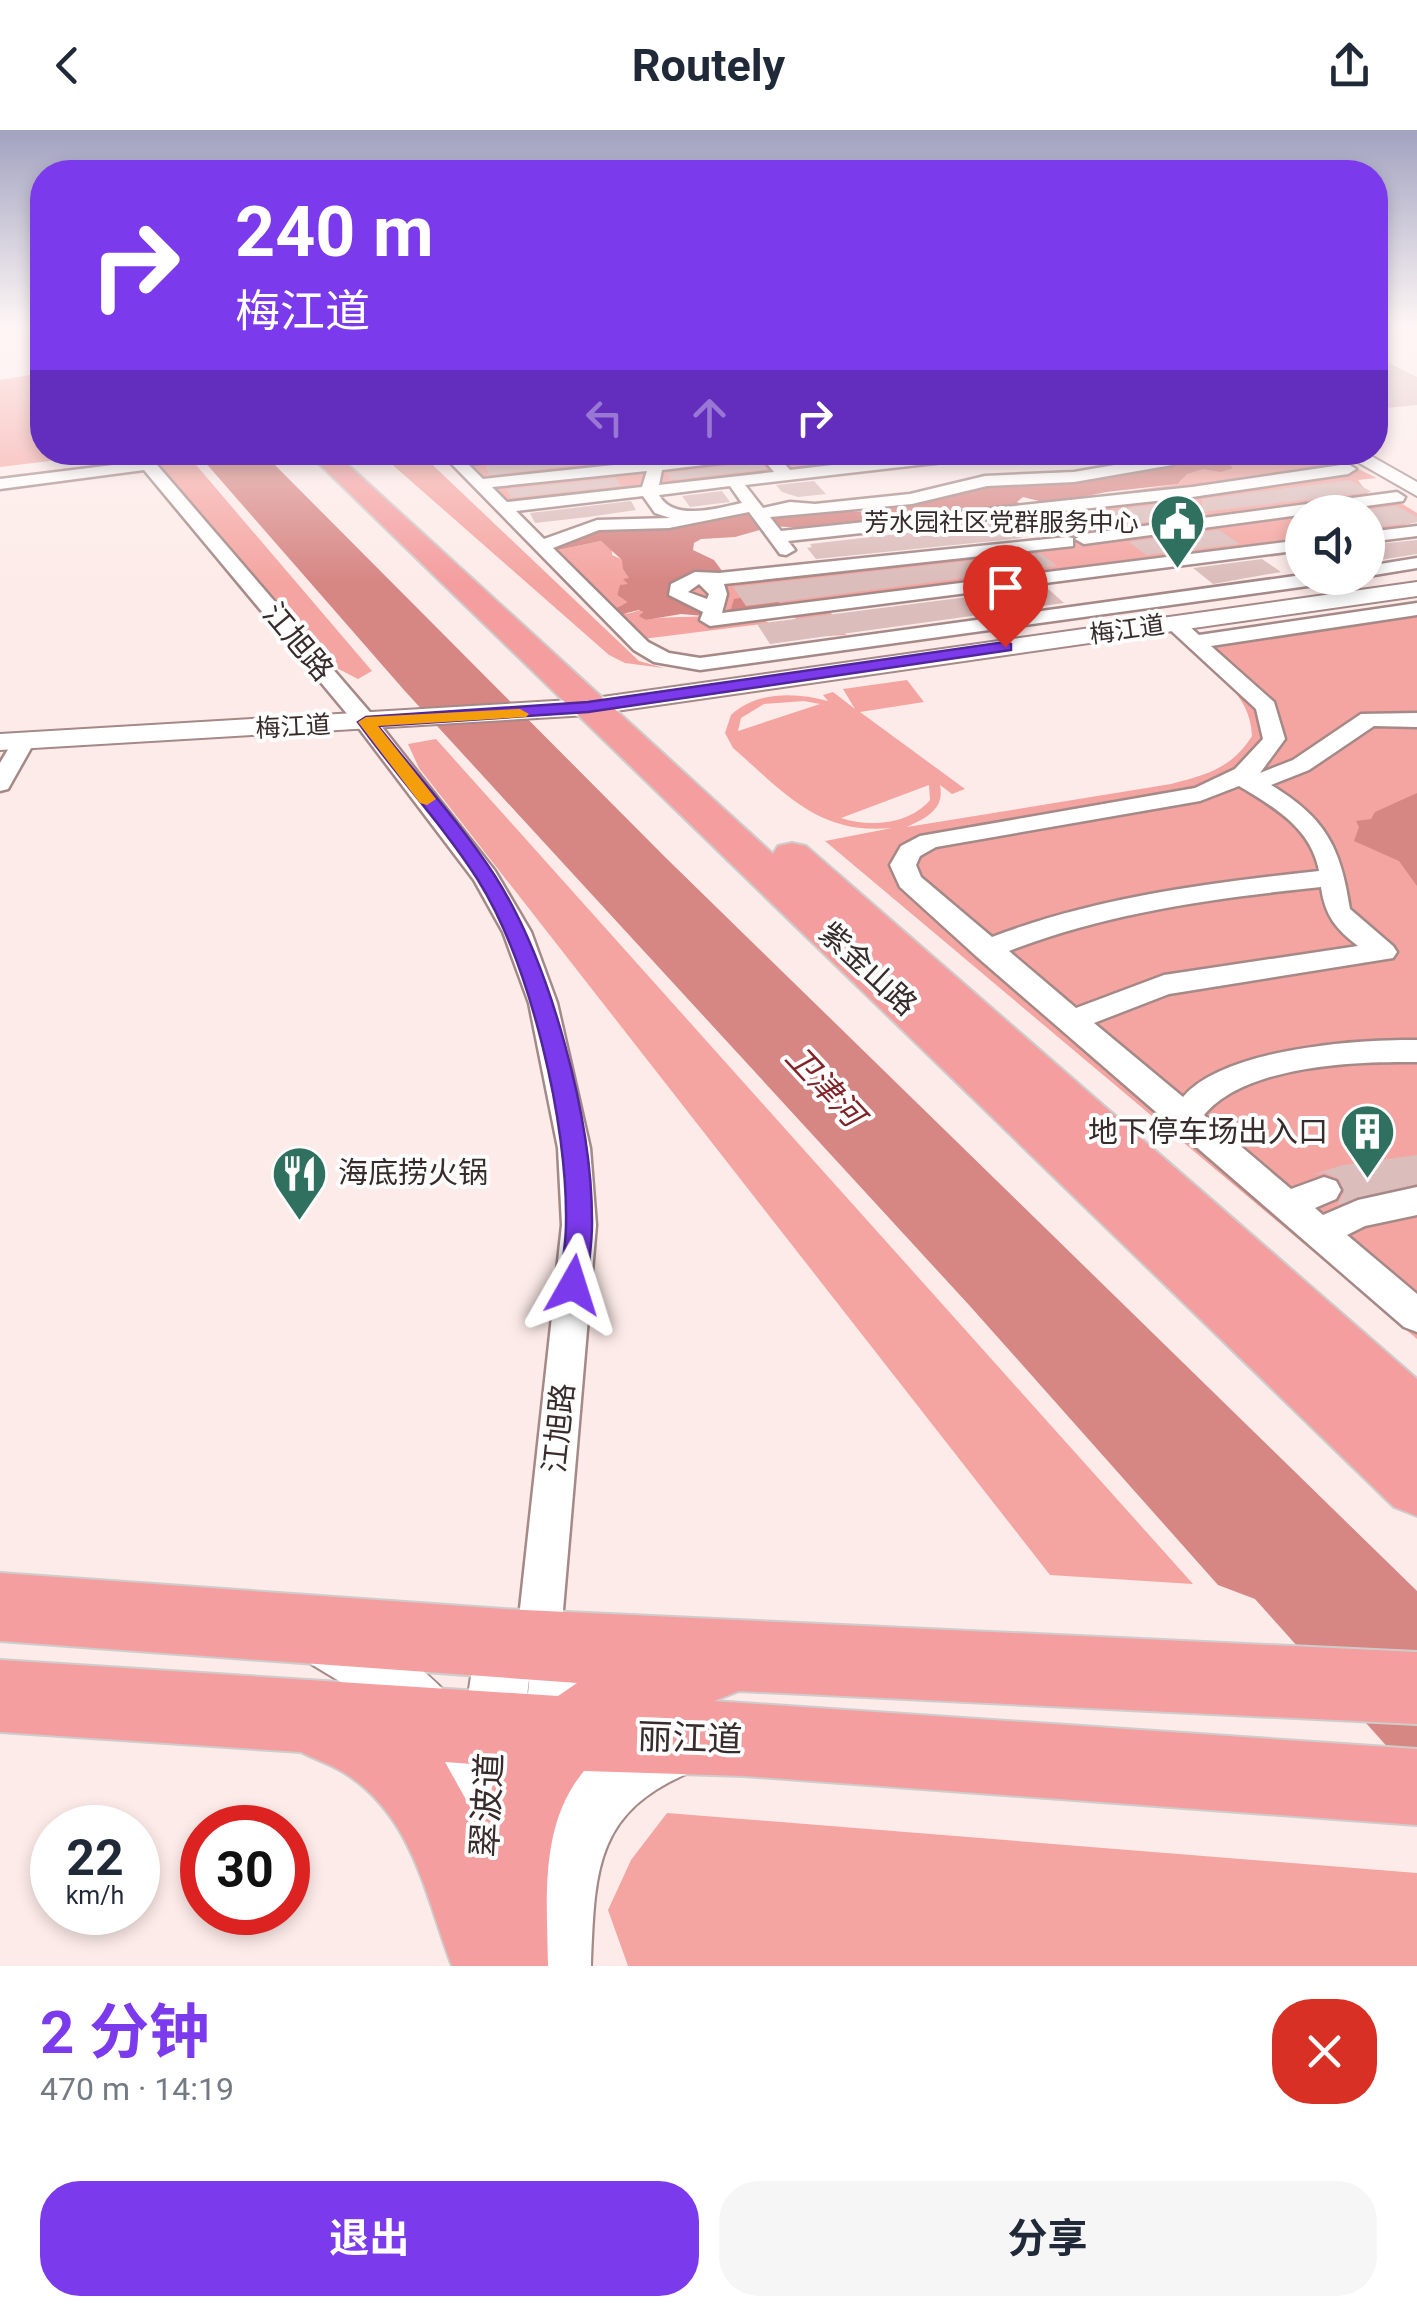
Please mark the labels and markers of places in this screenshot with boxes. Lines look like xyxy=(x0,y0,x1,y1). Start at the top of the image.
public building icon: 芳水园社区党群服务中心 xyxy=(1148,492,1208,571)
place label: 芳水园社区党群服务中心 xyxy=(864,508,1139,537)
pin xyxy=(963,545,1048,648)
building icon: 地下停车场出入口 xyxy=(1337,1102,1397,1181)
place label: 地下停车场出入口 xyxy=(1088,1114,1328,1149)
restaurant icon: 海底捞火锅 xyxy=(269,1143,329,1222)
place label: 海底捞火锅 xyxy=(338,1155,488,1190)

